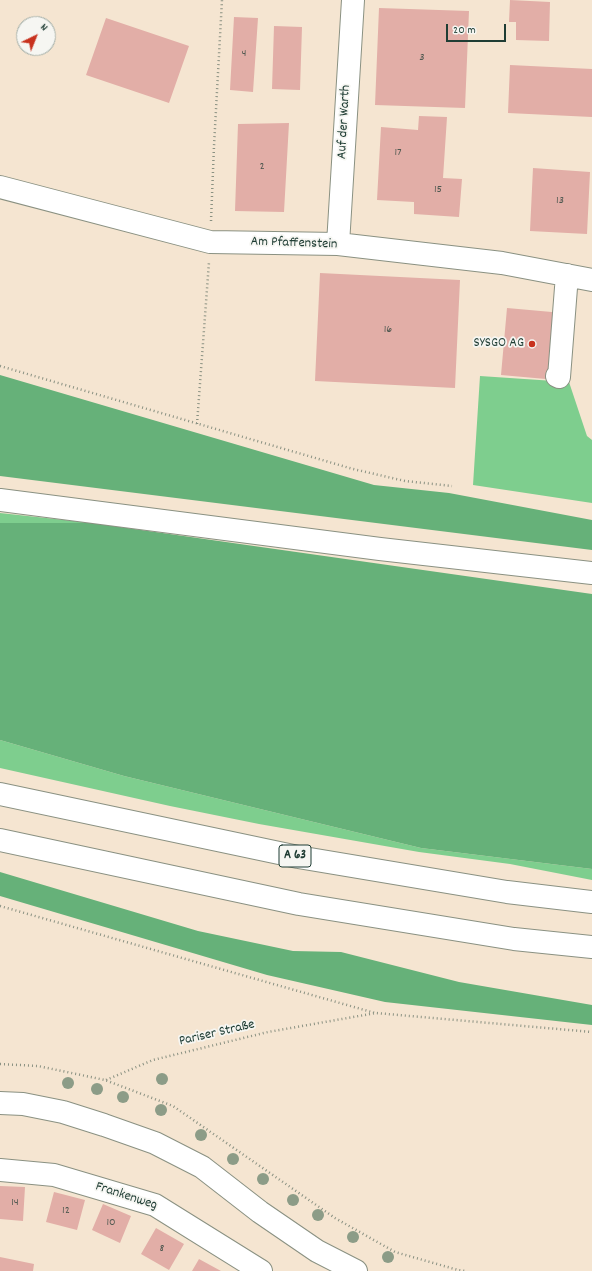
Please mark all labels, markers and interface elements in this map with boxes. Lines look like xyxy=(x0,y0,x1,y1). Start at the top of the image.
north arrow xyxy=(16,16,56,56)
scale bar xyxy=(448,16,508,42)
text: N xyxy=(36,20,51,36)
text: 20 m xyxy=(453,22,476,39)
house number: 4 xyxy=(242,47,246,61)
house number: 3 xyxy=(419,51,425,65)
street label: Auf der Warth xyxy=(335,84,355,160)
house number: 17 xyxy=(394,146,402,160)
house number: 2 xyxy=(259,160,265,174)
house number: 15 xyxy=(434,183,442,197)
house number: 13 xyxy=(556,194,564,208)
street label: Am Pfaffenstein xyxy=(250,234,338,254)
house number: 16 xyxy=(384,323,392,337)
place label: SYSGO AG xyxy=(474,336,524,352)
marker: SYSGO AG xyxy=(527,339,537,349)
road number: A 63 xyxy=(279,845,311,867)
street label: Pariser Straße xyxy=(178,1017,256,1051)
street label: Frankenweg xyxy=(93,1179,159,1215)
house number: 14 xyxy=(11,1196,19,1210)
house number: 12 xyxy=(62,1204,70,1218)
house number: 10 xyxy=(106,1216,116,1230)
house number: 8 xyxy=(160,1242,164,1256)

